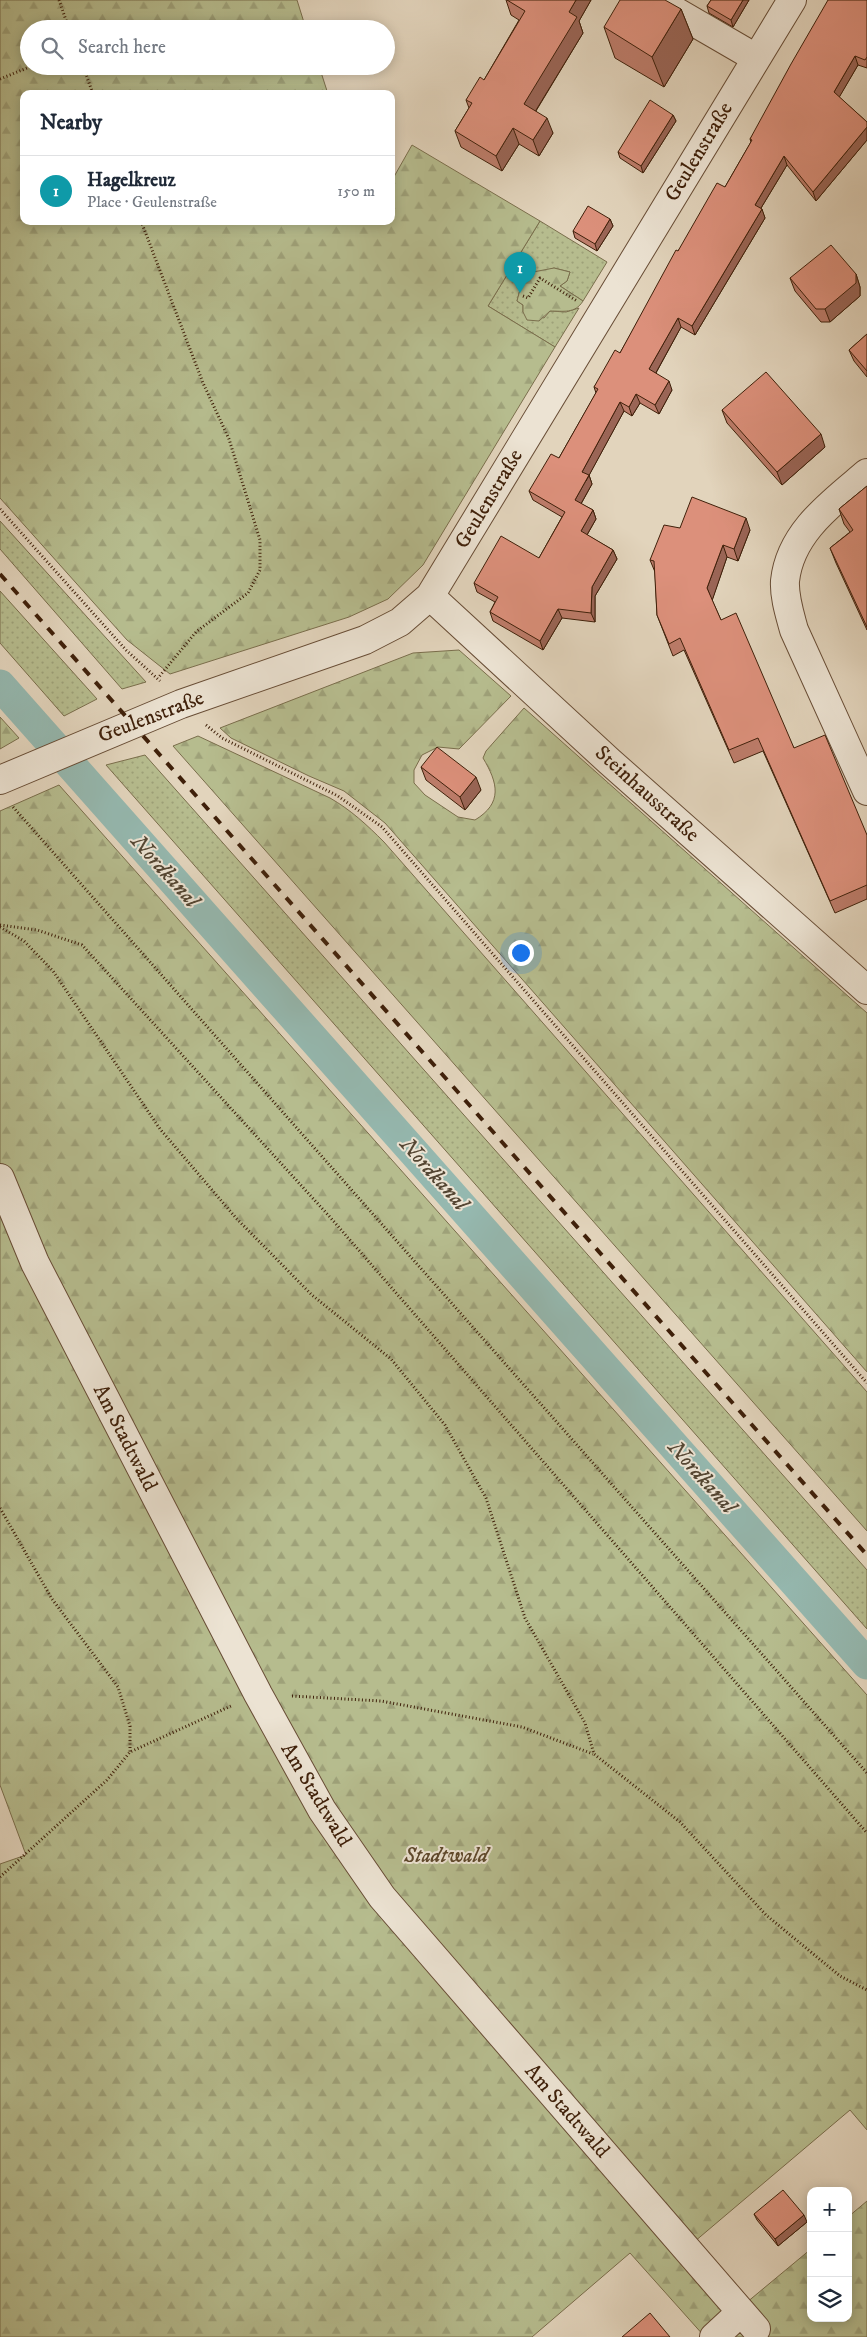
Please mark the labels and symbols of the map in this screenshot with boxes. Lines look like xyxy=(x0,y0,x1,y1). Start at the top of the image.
street label: Geulenstraße xyxy=(659,97,739,206)
pin: 1 xyxy=(504,252,536,293)
street label: Geulenstraße xyxy=(449,444,529,553)
street label: Geulenstraße xyxy=(94,685,208,749)
street label: Steinhausstraße xyxy=(589,740,705,848)
water label: Nordkanal xyxy=(124,827,207,915)
your location xyxy=(508,940,534,966)
water label: Nordkanal xyxy=(393,1130,476,1218)
street label: Am Stadtwald xyxy=(87,1380,163,1496)
water label: Nordkanal xyxy=(661,1433,744,1521)
street label: Am Stadtwald xyxy=(275,1738,357,1852)
park label: Stadtwald xyxy=(403,1843,491,1869)
street label: Am Stadtwald xyxy=(519,2058,615,2164)

